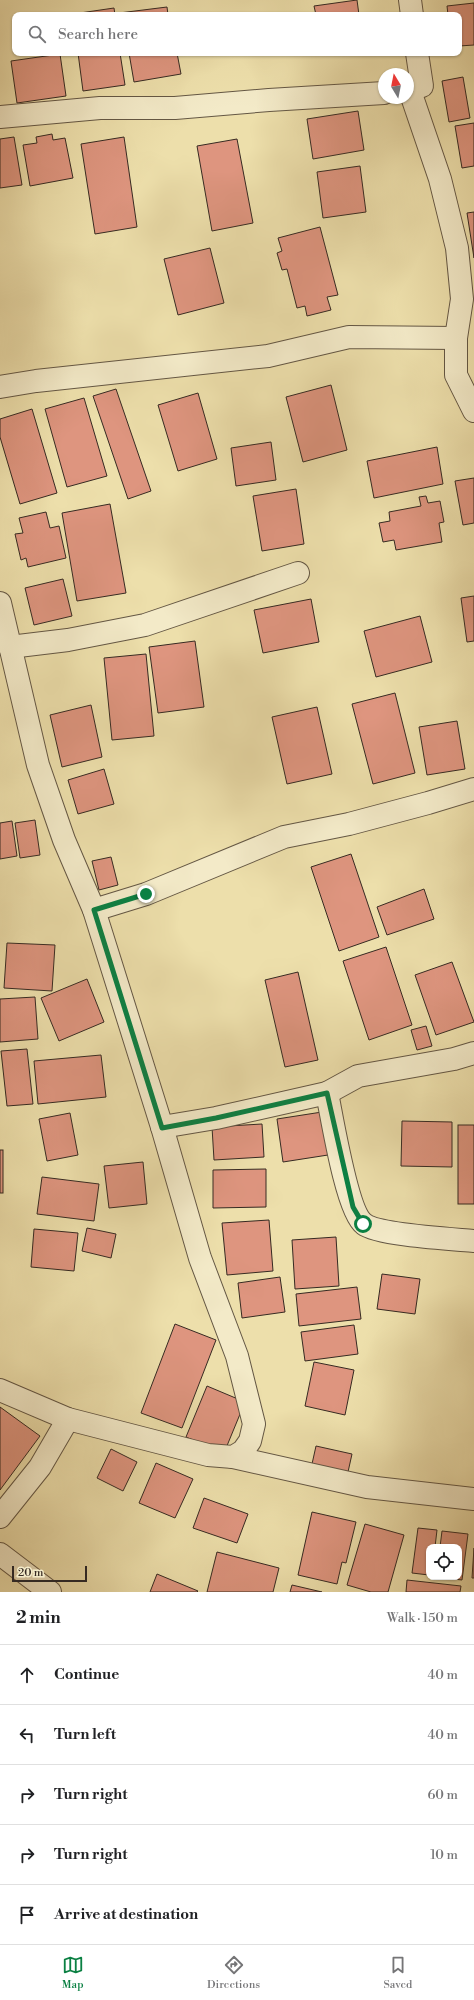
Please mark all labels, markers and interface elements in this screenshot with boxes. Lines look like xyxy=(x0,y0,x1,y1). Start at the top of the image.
search box xyxy=(12,12,462,56)
icon: search xyxy=(26,23,48,45)
text: Search here xyxy=(58,25,138,44)
north arrow xyxy=(378,68,414,104)
route end xyxy=(137,885,155,903)
route start xyxy=(354,1215,372,1233)
map controls xyxy=(426,1544,462,1580)
button: locate xyxy=(426,1544,462,1580)
scale bar xyxy=(12,1564,87,1583)
text: 20 m xyxy=(18,1566,43,1580)
text: 2 min xyxy=(16,1607,61,1629)
text: Walk · 150 m xyxy=(387,1610,458,1626)
icon: ahead xyxy=(16,1664,38,1686)
text: Continue xyxy=(54,1665,119,1684)
text: 40 m xyxy=(428,1667,458,1683)
icon: left xyxy=(16,1724,38,1746)
text: Turn left xyxy=(54,1725,116,1744)
text: 40 m xyxy=(428,1727,458,1743)
icon: right xyxy=(16,1784,38,1806)
text: Turn right xyxy=(54,1785,128,1804)
text: 60 m xyxy=(427,1787,458,1803)
icon: right xyxy=(16,1844,38,1866)
text: Turn right xyxy=(54,1845,128,1864)
text: 10 m xyxy=(430,1847,458,1863)
icon: arrive xyxy=(16,1904,38,1926)
text: Arrive at destination xyxy=(54,1905,198,1924)
tab: Map xyxy=(62,1954,84,1992)
tab: Directions xyxy=(207,1954,260,1992)
tab: Saved xyxy=(383,1954,412,1992)

